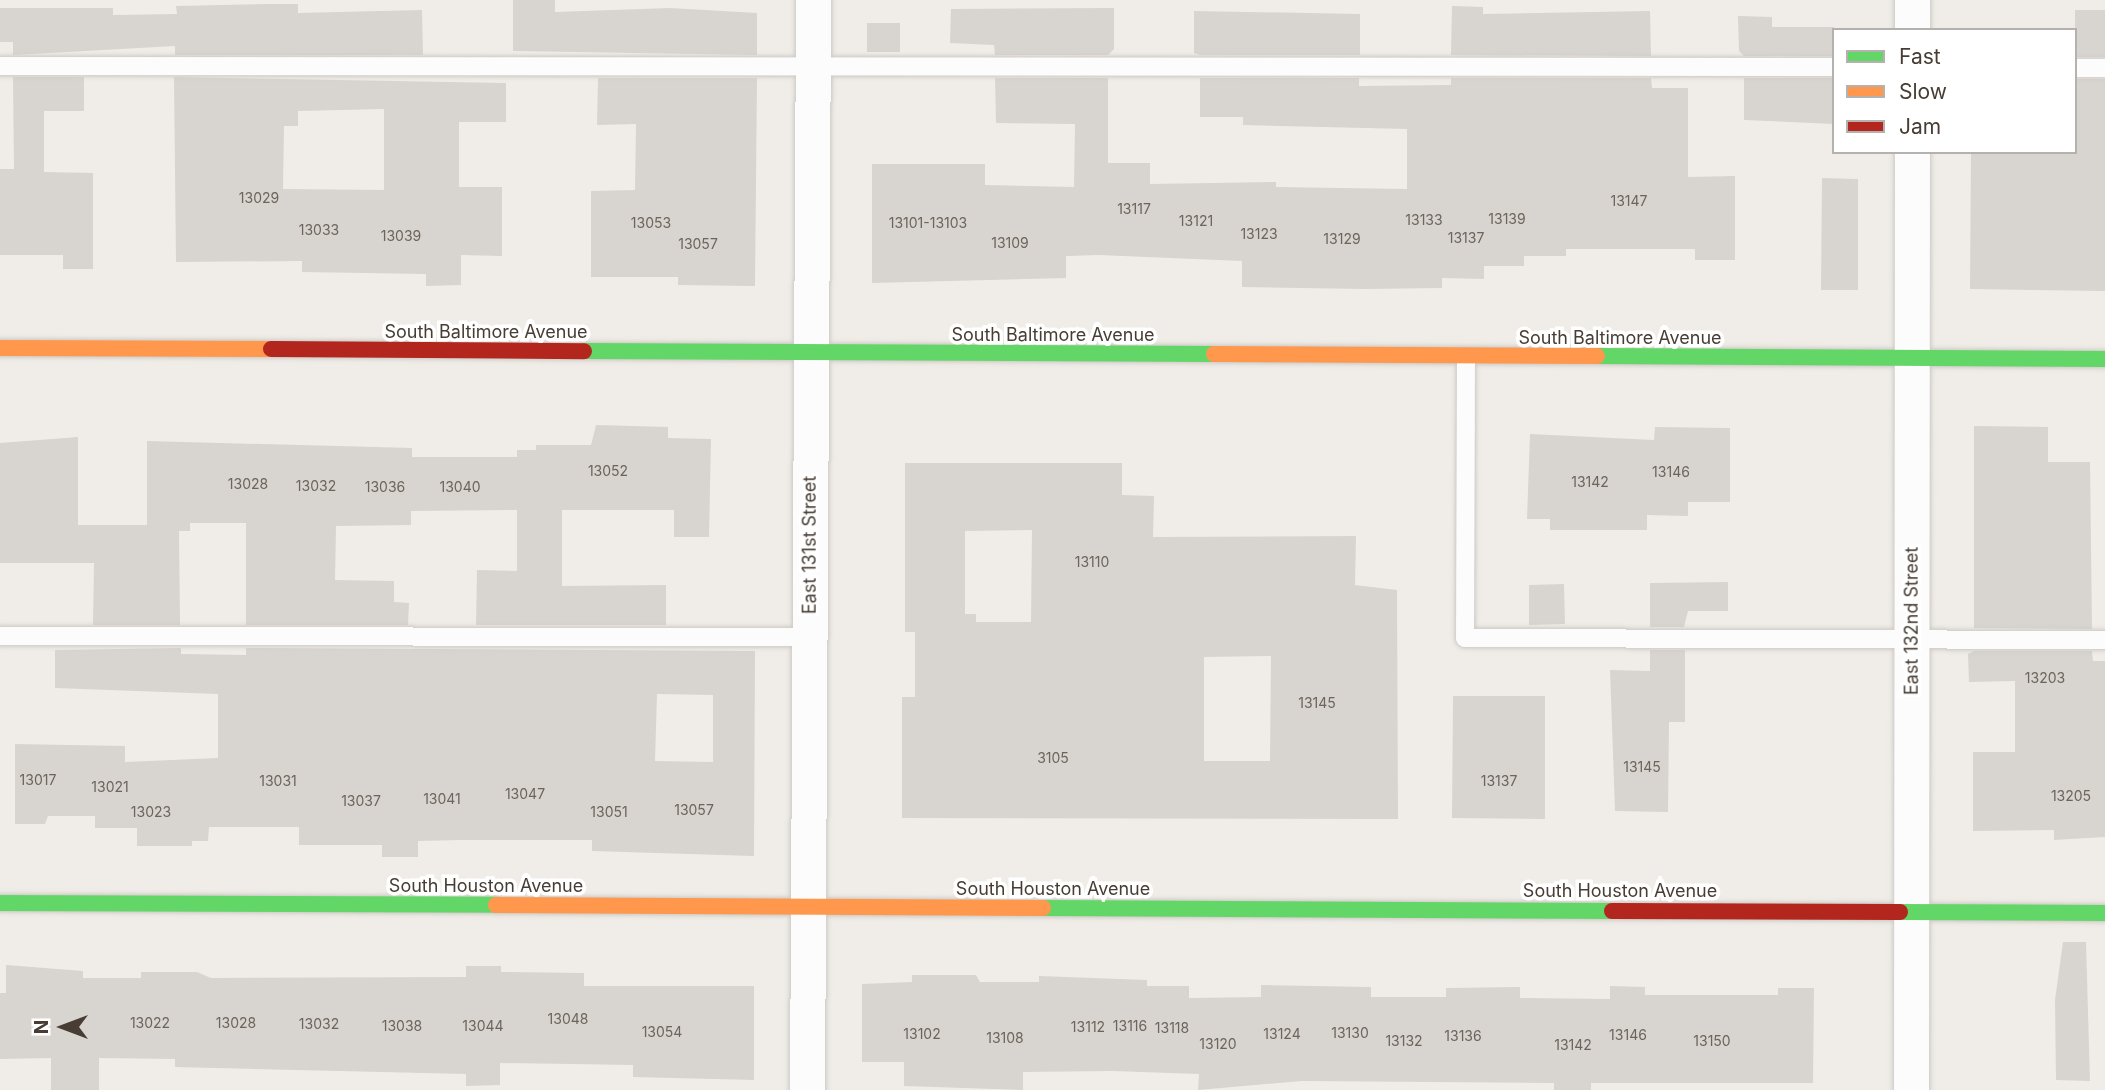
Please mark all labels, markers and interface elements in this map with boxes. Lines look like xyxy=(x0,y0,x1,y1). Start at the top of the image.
legend xyxy=(1832,28,2077,154)
text: Fast xyxy=(1899,44,1941,69)
text: Slow xyxy=(1899,79,1947,104)
text: Jam xyxy=(1899,114,1941,139)
house number: 13029 xyxy=(239,190,279,206)
house number: 13147 xyxy=(1610,193,1648,209)
house number: 13117 xyxy=(1117,201,1151,217)
house number: 13139 xyxy=(1488,211,1526,227)
house number: 13133 xyxy=(1405,212,1443,228)
house number: 13121 xyxy=(1179,213,1213,229)
house number: 13053 xyxy=(631,215,671,231)
house number: 13101-13103 xyxy=(889,215,967,231)
house number: 13033 xyxy=(299,222,339,238)
house number: 13123 xyxy=(1240,226,1278,242)
house number: 13039 xyxy=(381,228,421,244)
house number: 13137 xyxy=(1448,230,1484,246)
house number: 13129 xyxy=(1323,231,1361,247)
house number: 13109 xyxy=(991,235,1029,251)
house number: 13057 xyxy=(678,236,718,252)
street label: South Baltimore Avenue xyxy=(384,321,588,343)
street label: South Baltimore Avenue xyxy=(951,324,1155,346)
street label: South Baltimore Avenue xyxy=(1518,327,1722,349)
house number: 13052 xyxy=(588,463,628,479)
house number: 13146 xyxy=(1652,464,1690,480)
house number: 13142 xyxy=(1571,474,1609,490)
house number: 13028 xyxy=(228,476,268,492)
street label: East 131st Street xyxy=(799,476,821,614)
house number: 13032 xyxy=(296,478,336,494)
house number: 13036 xyxy=(365,479,405,495)
house number: 13040 xyxy=(439,479,481,495)
street label: East 132nd Street xyxy=(1901,547,1923,695)
house number: 13110 xyxy=(1075,554,1109,570)
house number: 13203 xyxy=(2025,670,2065,686)
house number: 13145 xyxy=(1298,695,1336,711)
house number: 3105 xyxy=(1037,750,1069,766)
house number: 13145 xyxy=(1623,759,1661,775)
house number: 13017 xyxy=(20,772,56,788)
house number: 13031 xyxy=(259,773,297,789)
house number: 13137 xyxy=(1481,773,1517,789)
house number: 13021 xyxy=(91,779,129,795)
house number: 13047 xyxy=(505,786,545,802)
house number: 13205 xyxy=(2051,788,2091,804)
house number: 13041 xyxy=(423,791,461,807)
house number: 13037 xyxy=(341,793,381,809)
house number: 13057 xyxy=(674,802,714,818)
house number: 13023 xyxy=(131,804,171,820)
house number: 13051 xyxy=(590,804,628,820)
street label: South Houston Avenue xyxy=(389,875,583,897)
street label: South Houston Avenue xyxy=(956,878,1150,900)
street label: South Houston Avenue xyxy=(1523,880,1717,902)
north arrow xyxy=(28,992,98,1062)
house number: 13048 xyxy=(548,1011,588,1027)
house number: 13022 xyxy=(130,1015,170,1031)
house number: 13028 xyxy=(216,1015,256,1031)
house number: 13032 xyxy=(299,1016,339,1032)
house number: 13038 xyxy=(382,1018,422,1034)
house number: 13044 xyxy=(462,1018,504,1034)
house number: 13116 xyxy=(1113,1018,1147,1034)
house number: 13112 xyxy=(1071,1019,1105,1035)
text: N xyxy=(30,1020,53,1034)
house number: 13118 xyxy=(1155,1020,1189,1036)
house number: 13054 xyxy=(642,1024,682,1040)
house number: 13130 xyxy=(1331,1025,1369,1041)
house number: 13102 xyxy=(903,1026,941,1042)
house number: 13124 xyxy=(1263,1026,1301,1042)
house number: 13146 xyxy=(1609,1027,1647,1043)
house number: 13136 xyxy=(1444,1028,1482,1044)
house number: 13108 xyxy=(986,1030,1024,1046)
house number: 13132 xyxy=(1385,1033,1423,1049)
house number: 13150 xyxy=(1693,1033,1731,1049)
house number: 13120 xyxy=(1199,1036,1237,1052)
house number: 13142 xyxy=(1554,1037,1592,1053)

